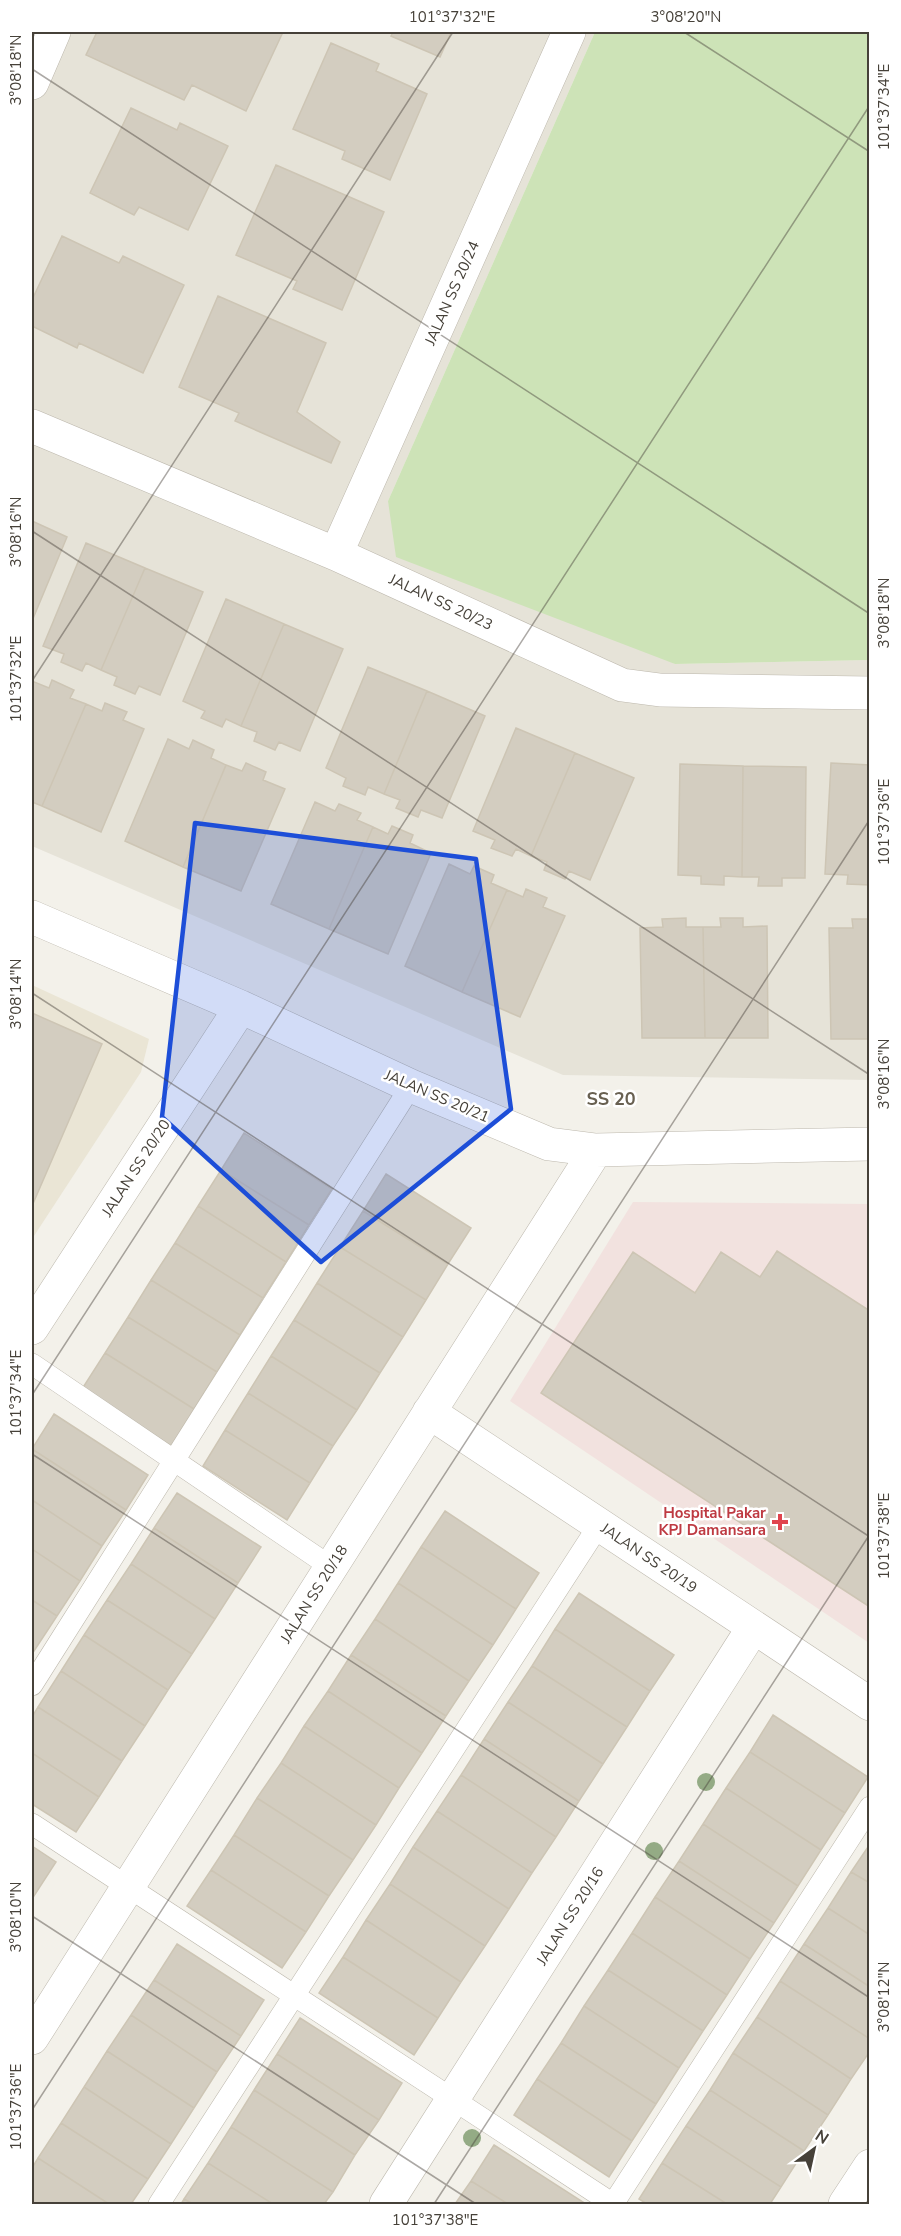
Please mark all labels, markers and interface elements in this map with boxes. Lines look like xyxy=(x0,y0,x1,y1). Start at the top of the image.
text: 101°37'32"E xyxy=(409,7,495,27)
text: 3°08'20"N xyxy=(651,7,721,27)
text: 3°08'18"N xyxy=(6,35,26,105)
text: 101°37'34"E xyxy=(874,64,894,150)
street label: JALAN SS 20/24 xyxy=(420,238,484,349)
text: 3°08'16"N xyxy=(6,497,26,567)
street label: JALAN SS 20/23 xyxy=(385,569,496,635)
text: 3°08'18"N xyxy=(874,578,894,648)
text: 101°37'32"E xyxy=(6,636,26,722)
text: 101°37'36"E xyxy=(874,779,894,865)
text: 3°08'14"N xyxy=(6,959,26,1029)
text: 3°08'16"N xyxy=(874,1039,894,1109)
street label: JALAN SS 20/21 xyxy=(381,1065,492,1127)
district label: SS 20 xyxy=(586,1087,636,1111)
street label: JALAN SS 20/20 xyxy=(97,1116,175,1221)
text: 101°37'34"E xyxy=(6,1350,26,1436)
text: 101°37'38"E xyxy=(874,1493,894,1579)
place label: Hospital Pakar KPJ Damansara xyxy=(659,1503,766,1540)
marker: Hospital Pakar KPJ Damansara xyxy=(771,1513,789,1531)
street label: JALAN SS 20/19 xyxy=(596,1518,701,1598)
street label: JALAN SS 20/18 xyxy=(275,1541,352,1648)
street label: JALAN SS 20/16 xyxy=(531,1863,608,1970)
text: 3°08'10"N xyxy=(6,1882,26,1952)
text: 3°08'12"N xyxy=(874,1962,894,2032)
text: 101°37'36"E xyxy=(6,2064,26,2150)
north arrow xyxy=(784,2119,844,2179)
text: N xyxy=(811,2125,833,2150)
text: 101°37'38"E xyxy=(392,2210,478,2230)

